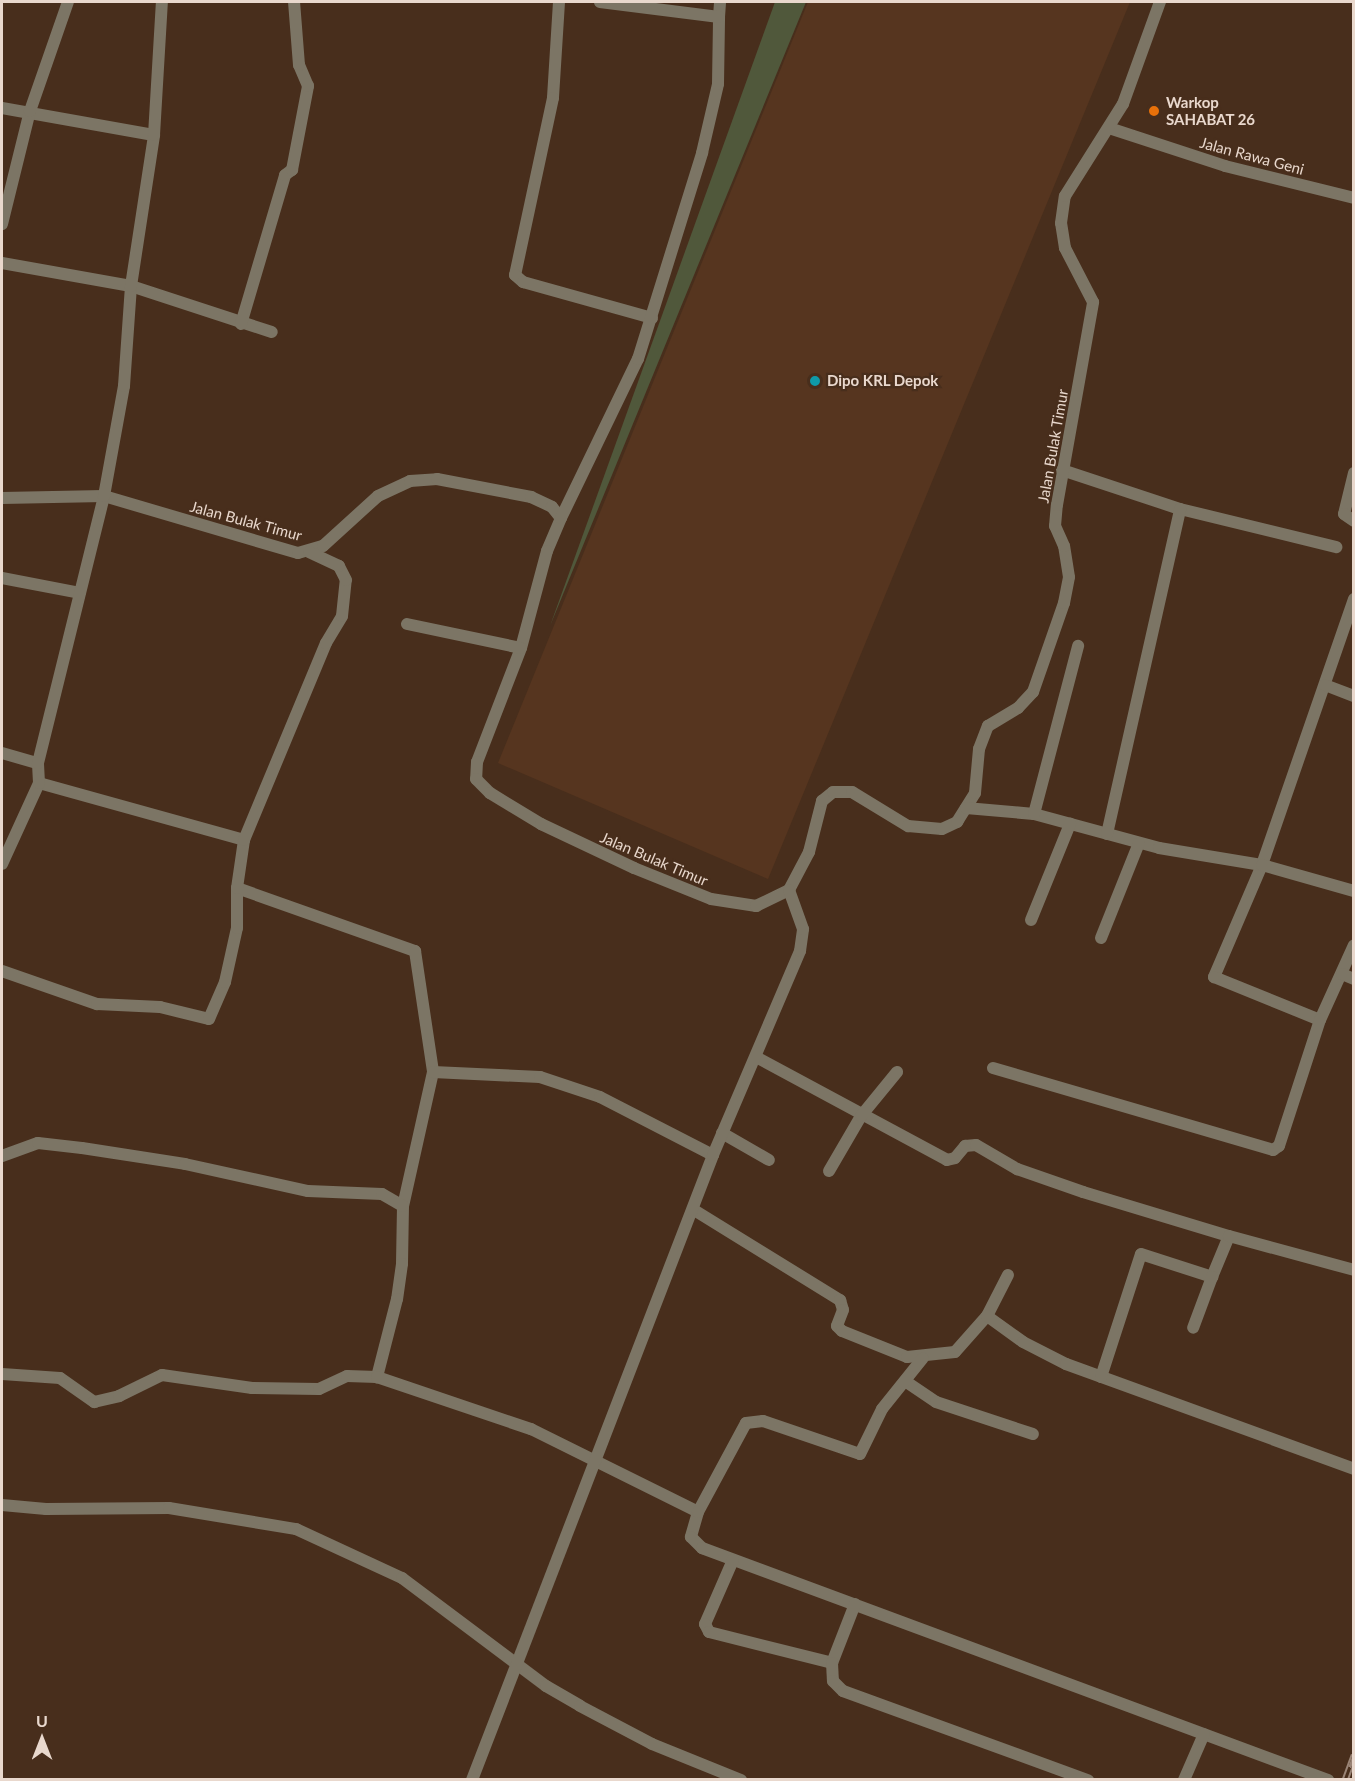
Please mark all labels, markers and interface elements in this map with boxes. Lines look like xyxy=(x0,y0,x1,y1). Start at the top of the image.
place label: Warkop SAHABAT 26 xyxy=(1166,93,1256,128)
marker: Warkop SAHABAT 26 xyxy=(1147,104,1161,118)
street label: Jalan Rawa Geni xyxy=(1198,133,1306,179)
place label: Dipo KRL Depok xyxy=(827,372,939,390)
marker: Dipo KRL Depok xyxy=(808,374,822,388)
street label: Jalan Bulak Timur xyxy=(1034,388,1072,504)
street label: Jalan Bulak Timur xyxy=(188,497,304,545)
street label: Jalan Bulak Timur xyxy=(597,828,711,890)
north arrow xyxy=(12,1709,72,1769)
text: U xyxy=(36,1711,48,1730)

